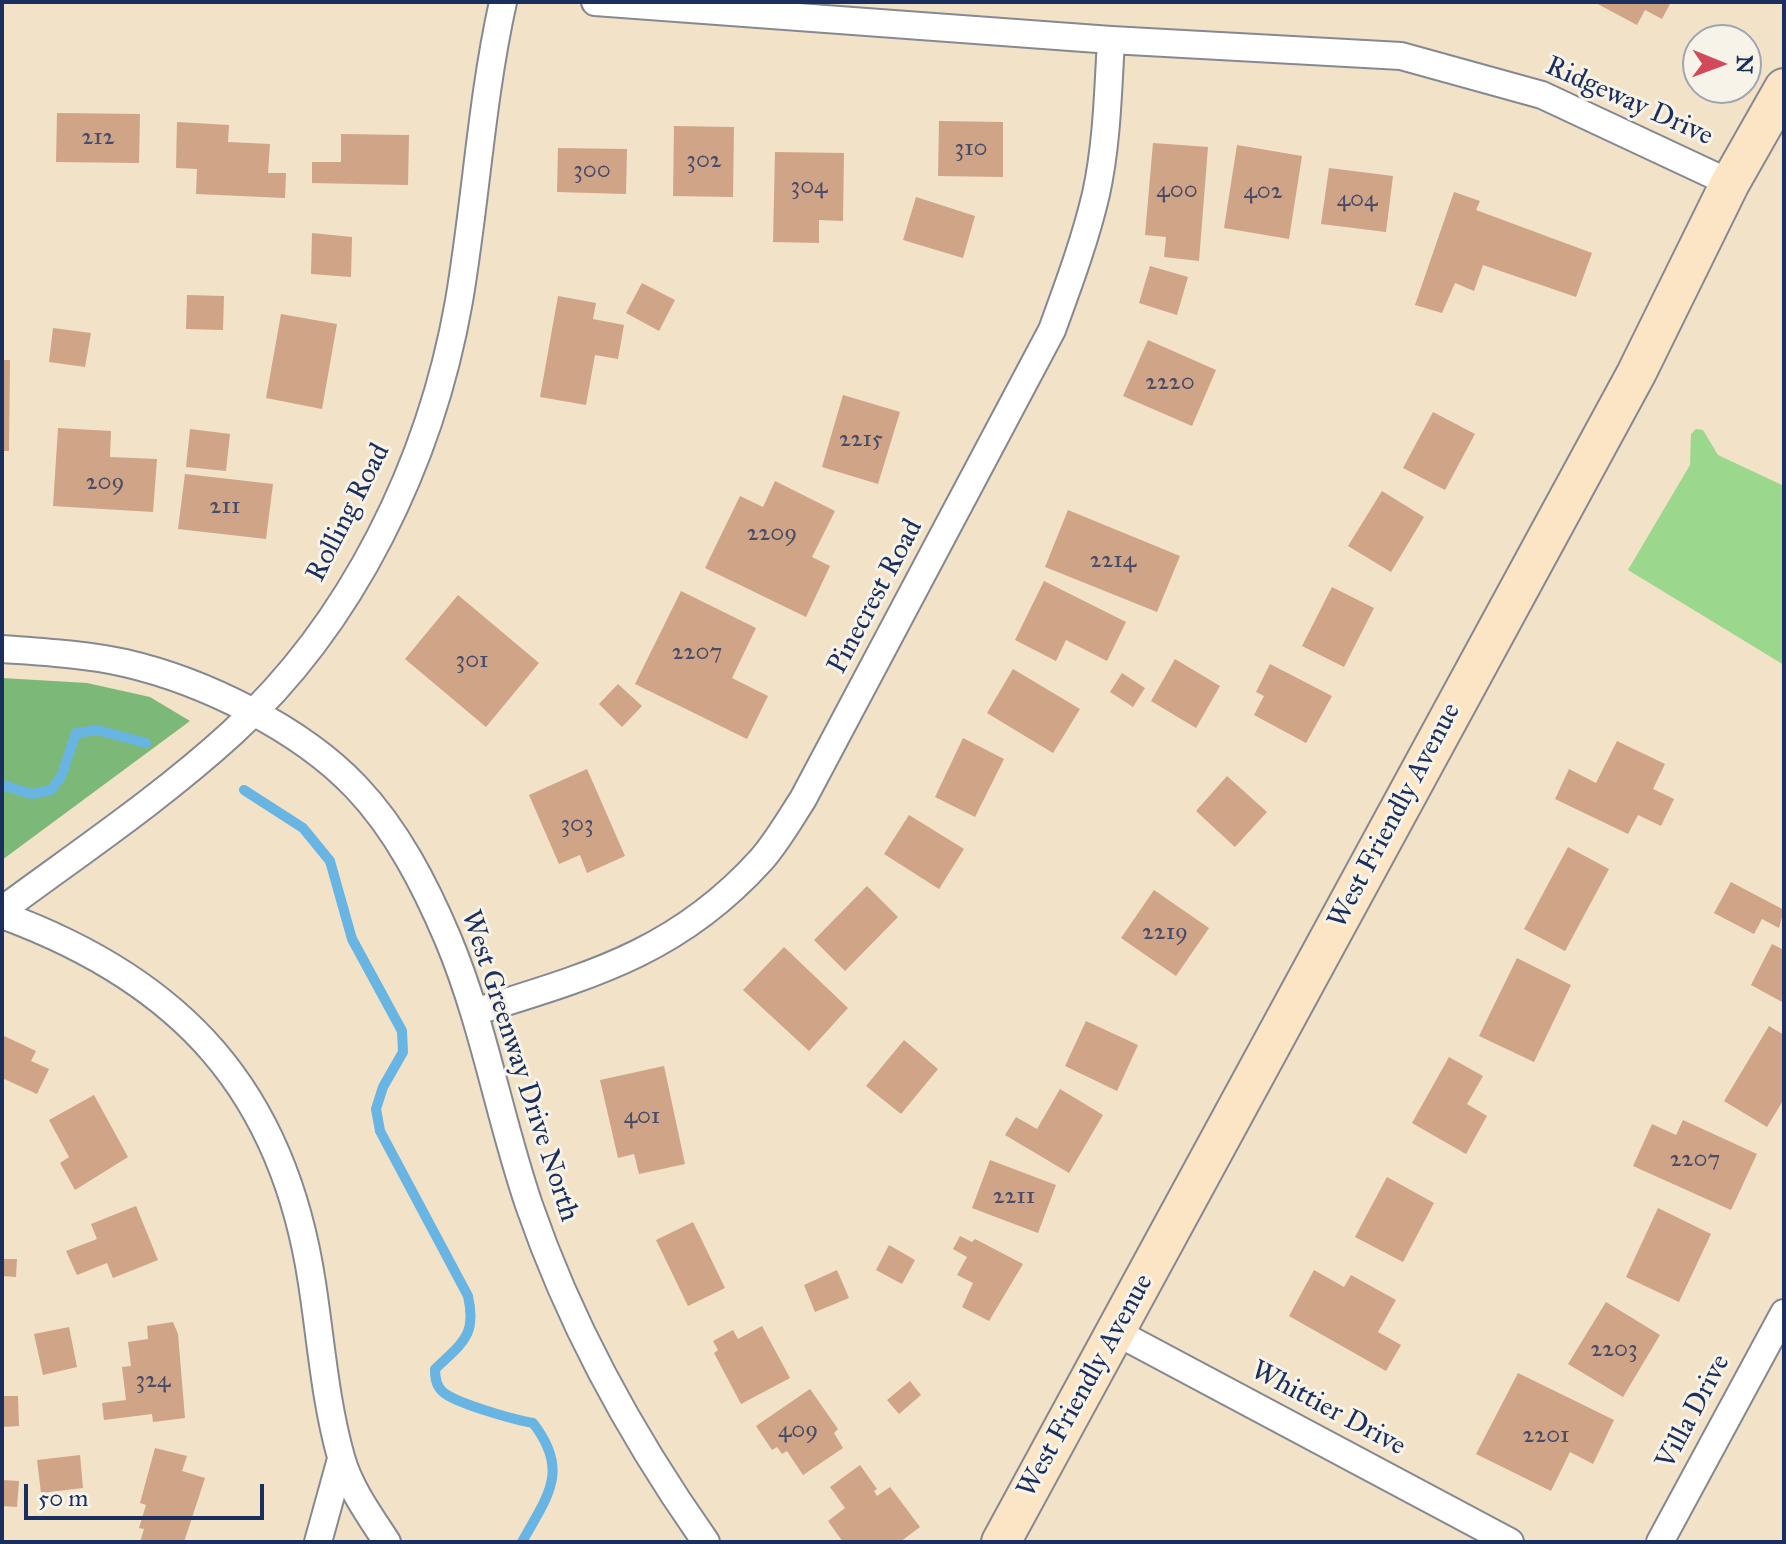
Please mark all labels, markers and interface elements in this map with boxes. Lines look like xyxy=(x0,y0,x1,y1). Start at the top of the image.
north arrow xyxy=(1682,24,1762,104)
street label: Ridgeway Drive xyxy=(1540,50,1718,154)
text: N xyxy=(1731,55,1758,74)
house number: 212 xyxy=(81,124,115,152)
house number: 310 xyxy=(955,135,987,163)
house number: 302 xyxy=(686,147,722,175)
house number: 300 xyxy=(573,157,611,185)
house number: 304 xyxy=(791,173,827,201)
house number: 400 xyxy=(1156,177,1198,205)
house number: 402 xyxy=(1243,178,1283,206)
house number: 404 xyxy=(1337,186,1377,214)
house number: 2220 xyxy=(1145,369,1195,397)
house number: 2215 xyxy=(839,426,883,454)
street label: Rolling Road xyxy=(300,438,398,588)
house number: 209 xyxy=(86,469,124,497)
house number: 211 xyxy=(210,493,240,521)
street label: Pinecrest Road xyxy=(821,514,931,680)
house number: 2209 xyxy=(747,520,797,548)
house number: 2214 xyxy=(1090,547,1136,575)
house number: 2207 xyxy=(672,639,722,667)
house number: 301 xyxy=(456,647,488,675)
street label: West Friendly Avenue xyxy=(1321,698,1469,934)
house number: 303 xyxy=(560,811,594,839)
street label: West Greenway Drive North xyxy=(453,906,585,1226)
house number: 2219 xyxy=(1142,919,1188,947)
house number: 401 xyxy=(624,1103,660,1131)
house number: 2207 xyxy=(1670,1146,1720,1174)
house number: 2211 xyxy=(993,1183,1035,1211)
street label: West Friendly Avenue xyxy=(1011,1268,1161,1504)
house number: 2203 xyxy=(1590,1336,1638,1364)
street label: Villa Drive xyxy=(1650,1349,1738,1475)
street label: Whittier Drive xyxy=(1245,1354,1411,1464)
house number: 324 xyxy=(136,1367,170,1395)
house number: 409 xyxy=(778,1417,818,1445)
house number: 2201 xyxy=(1523,1422,1569,1450)
scale bar xyxy=(28,1468,268,1518)
text: 50 m xyxy=(38,1483,88,1513)

